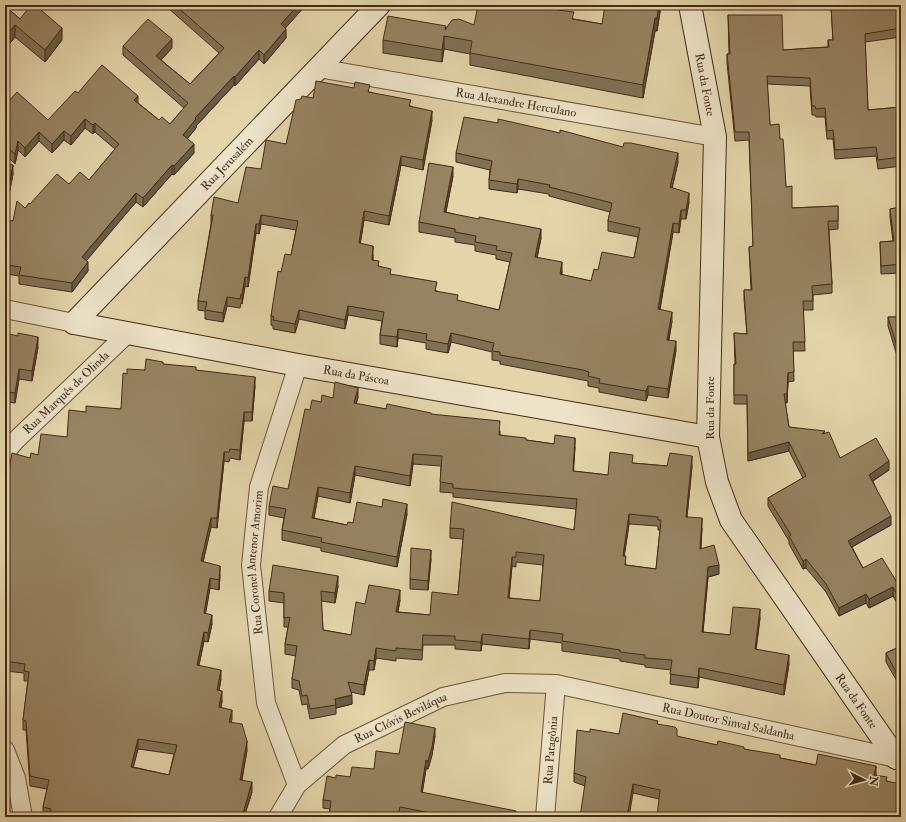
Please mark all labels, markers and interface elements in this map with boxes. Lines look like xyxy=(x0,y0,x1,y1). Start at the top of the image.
street label: Rua da Fonte xyxy=(691,52,718,117)
street label: Rua Alexandre Herculano xyxy=(454,85,578,121)
street label: Rua Jerusalém xyxy=(198,133,257,194)
street label: Rua Marquês de Olinda xyxy=(20,347,113,437)
street label: Rua da Páscoa xyxy=(322,363,391,389)
street label: Rua da Fonte xyxy=(703,376,718,440)
street label: Rua Coronel Antenor Amorim xyxy=(244,489,267,635)
street label: Rua da Fonte xyxy=(832,671,880,732)
street label: Rua Clóvis Beviláqua xyxy=(352,689,449,747)
street label: Rua Doutor Sinval Saldanha xyxy=(661,700,797,744)
street label: Rua Patagônia xyxy=(541,714,561,785)
north arrow xyxy=(844,760,884,800)
text: N xyxy=(866,774,881,788)

